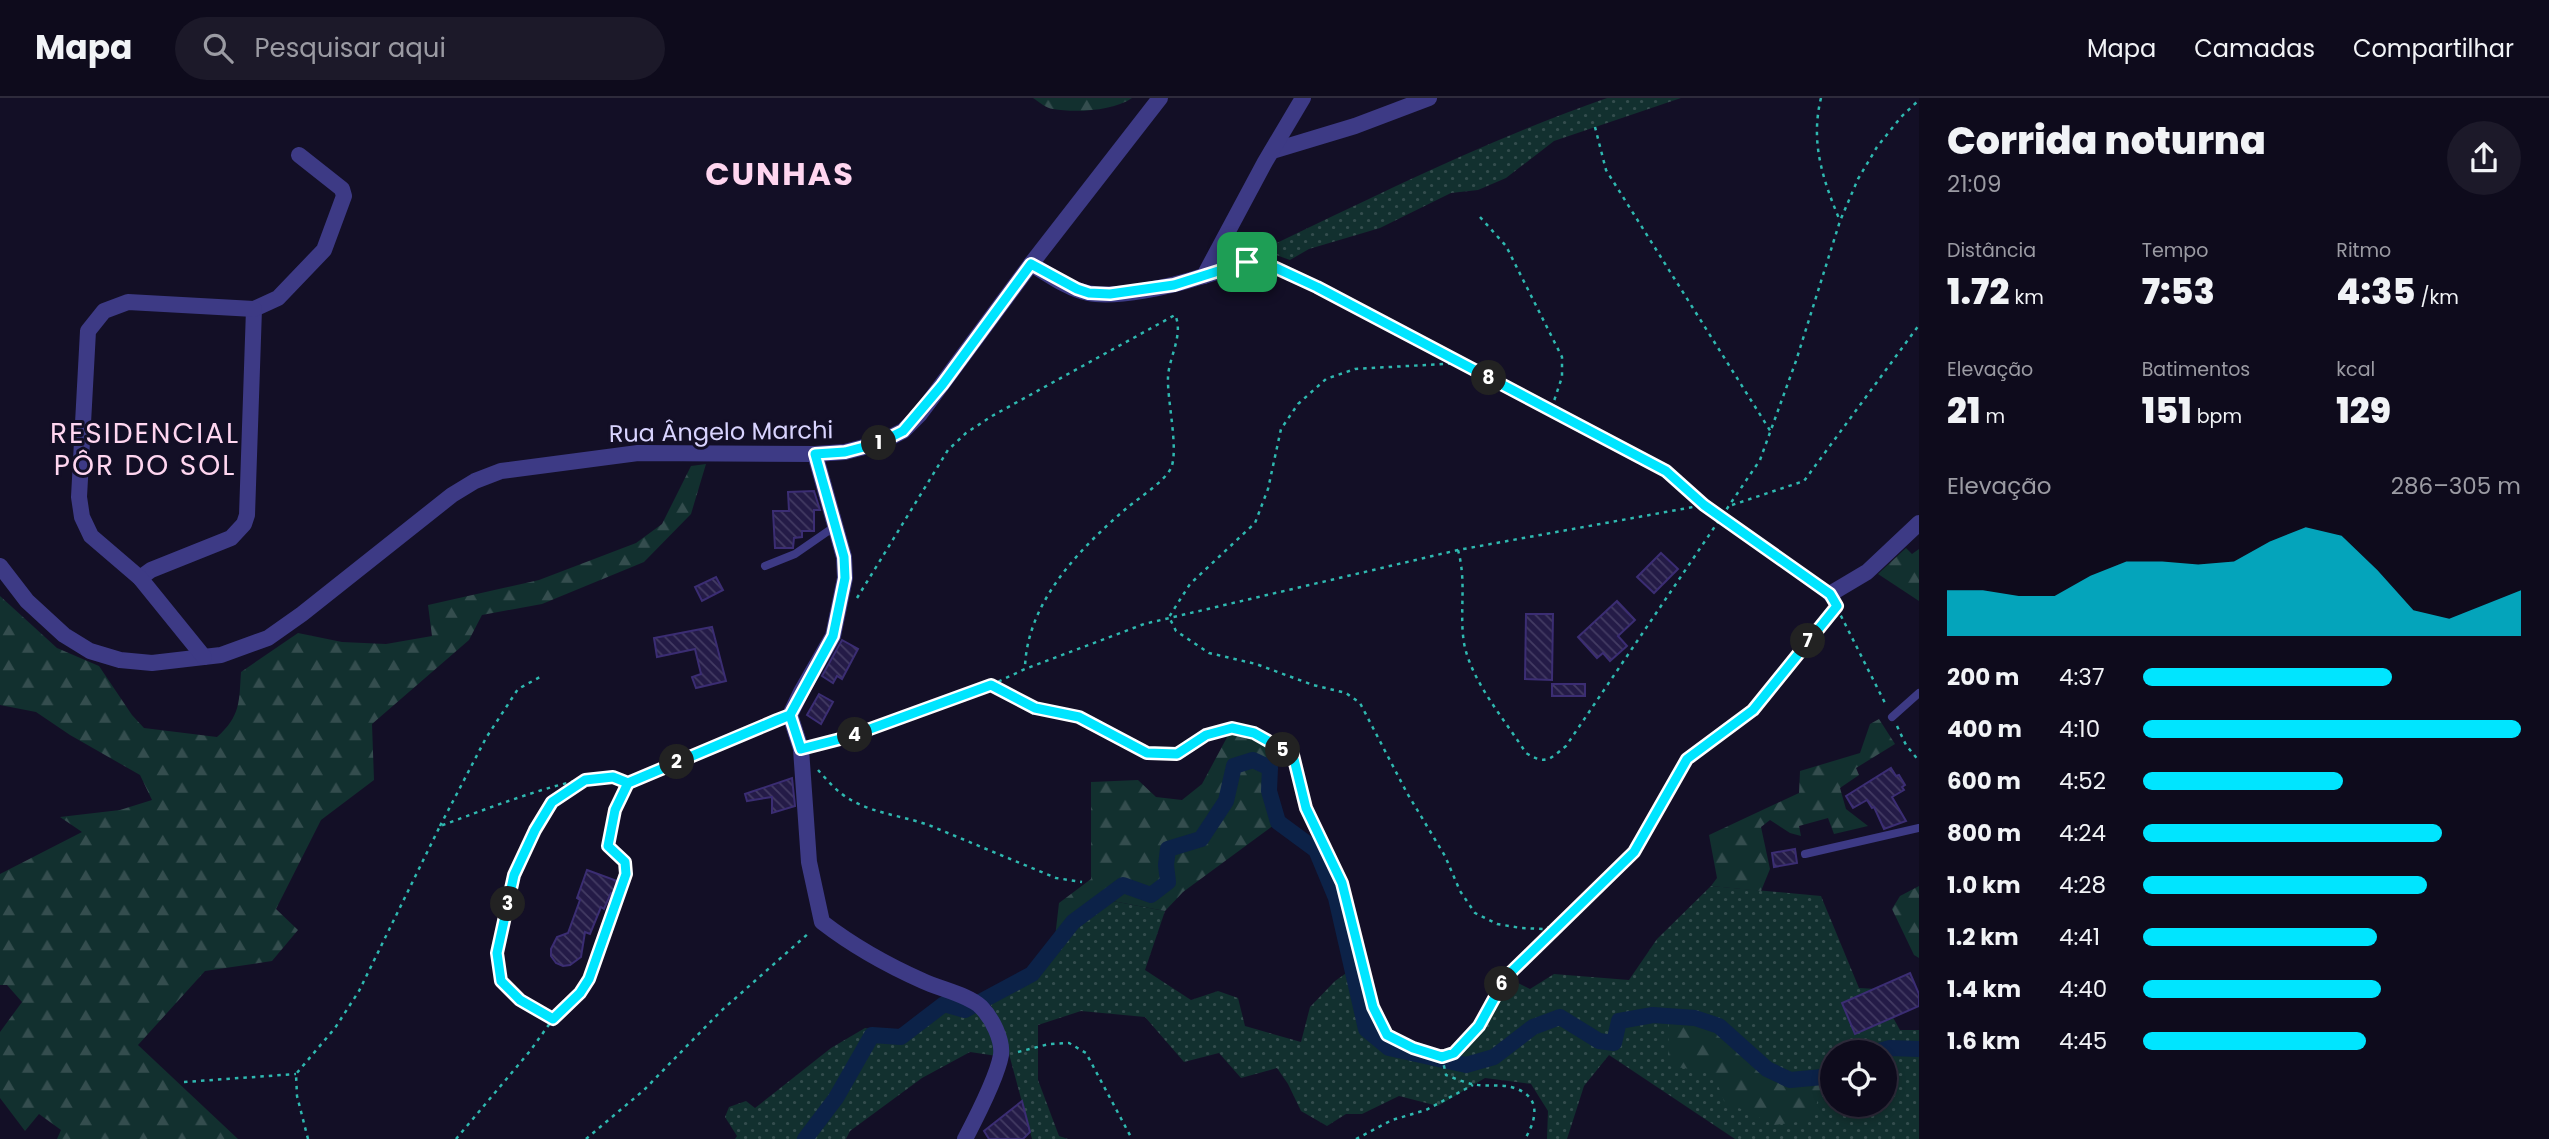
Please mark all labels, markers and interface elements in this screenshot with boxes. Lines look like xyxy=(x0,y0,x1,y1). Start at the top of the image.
search box xyxy=(175,17,665,80)
text: Mapa xyxy=(35,24,133,71)
icon: search xyxy=(199,29,237,67)
text: Pesquisar aqui xyxy=(255,30,446,66)
text: Mapa xyxy=(2087,32,2156,65)
text: Camadas xyxy=(2194,32,2315,65)
text: Compartilhar xyxy=(2353,32,2514,65)
text: Corrida noturna xyxy=(1947,114,2266,167)
button: share xyxy=(2447,121,2521,195)
district label: CUNHAS xyxy=(705,151,855,196)
text: 21:09 xyxy=(1947,168,2001,200)
pin xyxy=(1217,232,1277,292)
text: Distância xyxy=(1947,237,2036,264)
text: Tempo xyxy=(2142,237,2208,264)
text: Ritmo xyxy=(2336,237,2391,264)
icon: arrive xyxy=(1228,243,1266,281)
text: 1.72 xyxy=(1947,267,2009,316)
text: 7:53 xyxy=(2142,267,2215,316)
text: 4:35 xyxy=(2336,267,2415,316)
text: km xyxy=(2009,284,2044,311)
text: /km xyxy=(2415,284,2459,311)
text: Elevação xyxy=(1947,356,2033,383)
text: Batimentos xyxy=(2142,356,2250,383)
text: kcal xyxy=(2336,356,2375,383)
pin: 8 xyxy=(1472,360,1506,396)
text: 8 xyxy=(1482,364,1495,391)
text: 21 xyxy=(1947,386,1980,435)
text: 151 xyxy=(2142,386,2192,435)
text: 129 xyxy=(2336,386,2391,435)
text: m xyxy=(1980,403,2005,430)
text: bpm xyxy=(2192,403,2242,430)
street label: Rua Ângelo Marchi xyxy=(608,413,834,450)
district label: RESIDENCIAL PÔR DO SOL xyxy=(50,414,240,485)
pin: 1 xyxy=(862,426,896,460)
text: 1 xyxy=(875,429,882,456)
text: Elevação xyxy=(1947,470,2051,502)
text: 286–305 m xyxy=(2391,470,2521,502)
pin: 7 xyxy=(1790,624,1826,658)
text: 7 xyxy=(1802,627,1813,654)
text: 200 m xyxy=(1947,661,2019,693)
text: 4:37 xyxy=(2059,661,2104,693)
text: 400 m xyxy=(1947,713,2022,745)
text: 4:10 xyxy=(2059,713,2100,745)
pin: 4 xyxy=(838,718,872,752)
text: 4 xyxy=(848,721,861,748)
pin: 5 xyxy=(1266,732,1300,768)
text: 5 xyxy=(1276,736,1289,763)
pin: 2 xyxy=(660,744,694,780)
text: 2 xyxy=(671,748,682,775)
text: 600 m xyxy=(1947,765,2021,797)
text: 4:52 xyxy=(2059,765,2106,797)
text: 800 m xyxy=(1947,817,2021,849)
text: 4:24 xyxy=(2059,817,2106,849)
text: 1.0 km xyxy=(1947,869,2021,901)
text: 4:28 xyxy=(2059,869,2106,901)
pin: 3 xyxy=(490,886,526,922)
text: 3 xyxy=(502,890,513,917)
text: 1.2 km xyxy=(1947,921,2019,953)
text: 4:41 xyxy=(2059,921,2100,953)
pin: 6 xyxy=(1484,966,1520,1001)
text: 6 xyxy=(1495,970,1508,997)
text: 1.4 km xyxy=(1947,973,2021,1005)
text: 4:40 xyxy=(2059,973,2107,1005)
text: 1.6 km xyxy=(1947,1025,2020,1057)
text: 4:45 xyxy=(2059,1025,2107,1057)
map controls xyxy=(1820,1040,1897,1117)
button: locate xyxy=(1820,1040,1897,1117)

